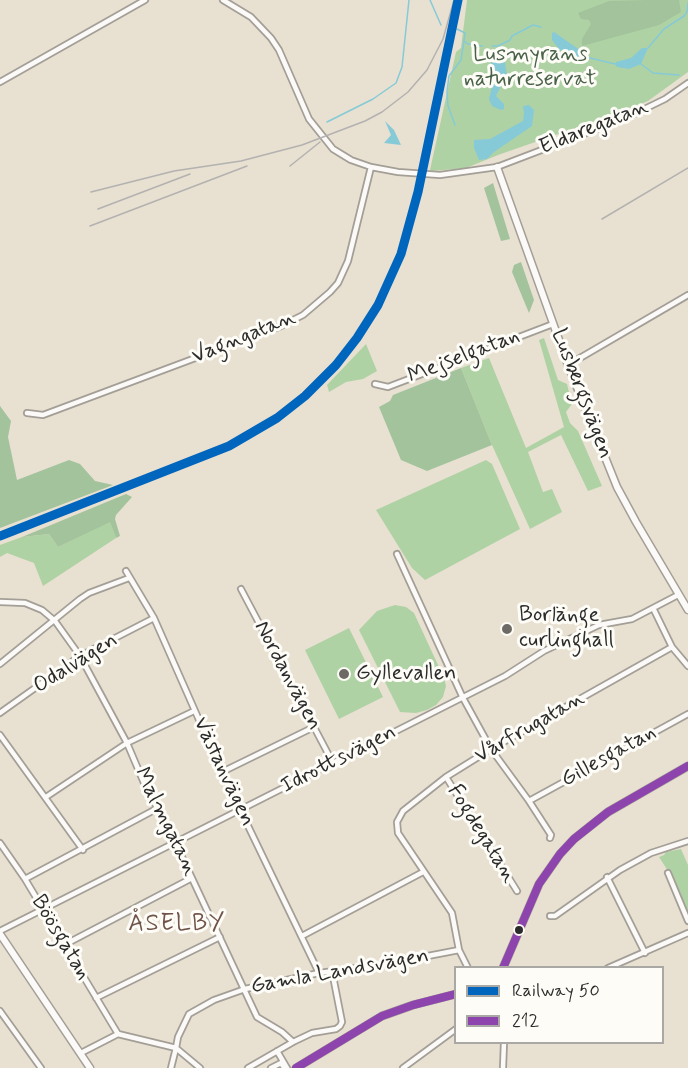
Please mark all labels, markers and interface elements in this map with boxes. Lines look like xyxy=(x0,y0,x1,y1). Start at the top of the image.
park label: Lusmyrans naturreservat xyxy=(464,42,596,94)
street label: Eldaregatan xyxy=(536,94,652,162)
street label: Vagngatan xyxy=(188,305,300,371)
street label: Mejselgatan xyxy=(404,324,524,390)
street label: Lusbergsvägen xyxy=(544,325,618,463)
place label: Borlänge curlinghall xyxy=(519,603,614,654)
street label: Nordanvägen xyxy=(247,617,327,735)
marker: Borlänge curlinghall xyxy=(500,622,514,636)
street label: Odalvägen xyxy=(29,628,123,700)
place label: Gyllevallen xyxy=(356,661,456,687)
marker: Gyllevallen xyxy=(337,667,351,681)
street label: Vårfrugatan xyxy=(470,686,590,770)
street label: Västanvägen xyxy=(186,713,260,831)
street label: Idrottsvägen xyxy=(277,720,401,800)
street label: Gillesgatan xyxy=(557,720,661,794)
street label: Malmgatan xyxy=(127,763,203,881)
street label: Fogdegatan xyxy=(440,780,522,888)
street label: Böösgatan xyxy=(24,891,96,985)
district label: ÅSELBY xyxy=(129,911,225,939)
unlabelled marker xyxy=(513,924,525,936)
street label: Gamla Landsvägen xyxy=(249,943,431,1001)
legend xyxy=(454,966,664,1044)
text: Railway 50 xyxy=(512,979,600,1003)
text: 212 xyxy=(512,1009,539,1033)

